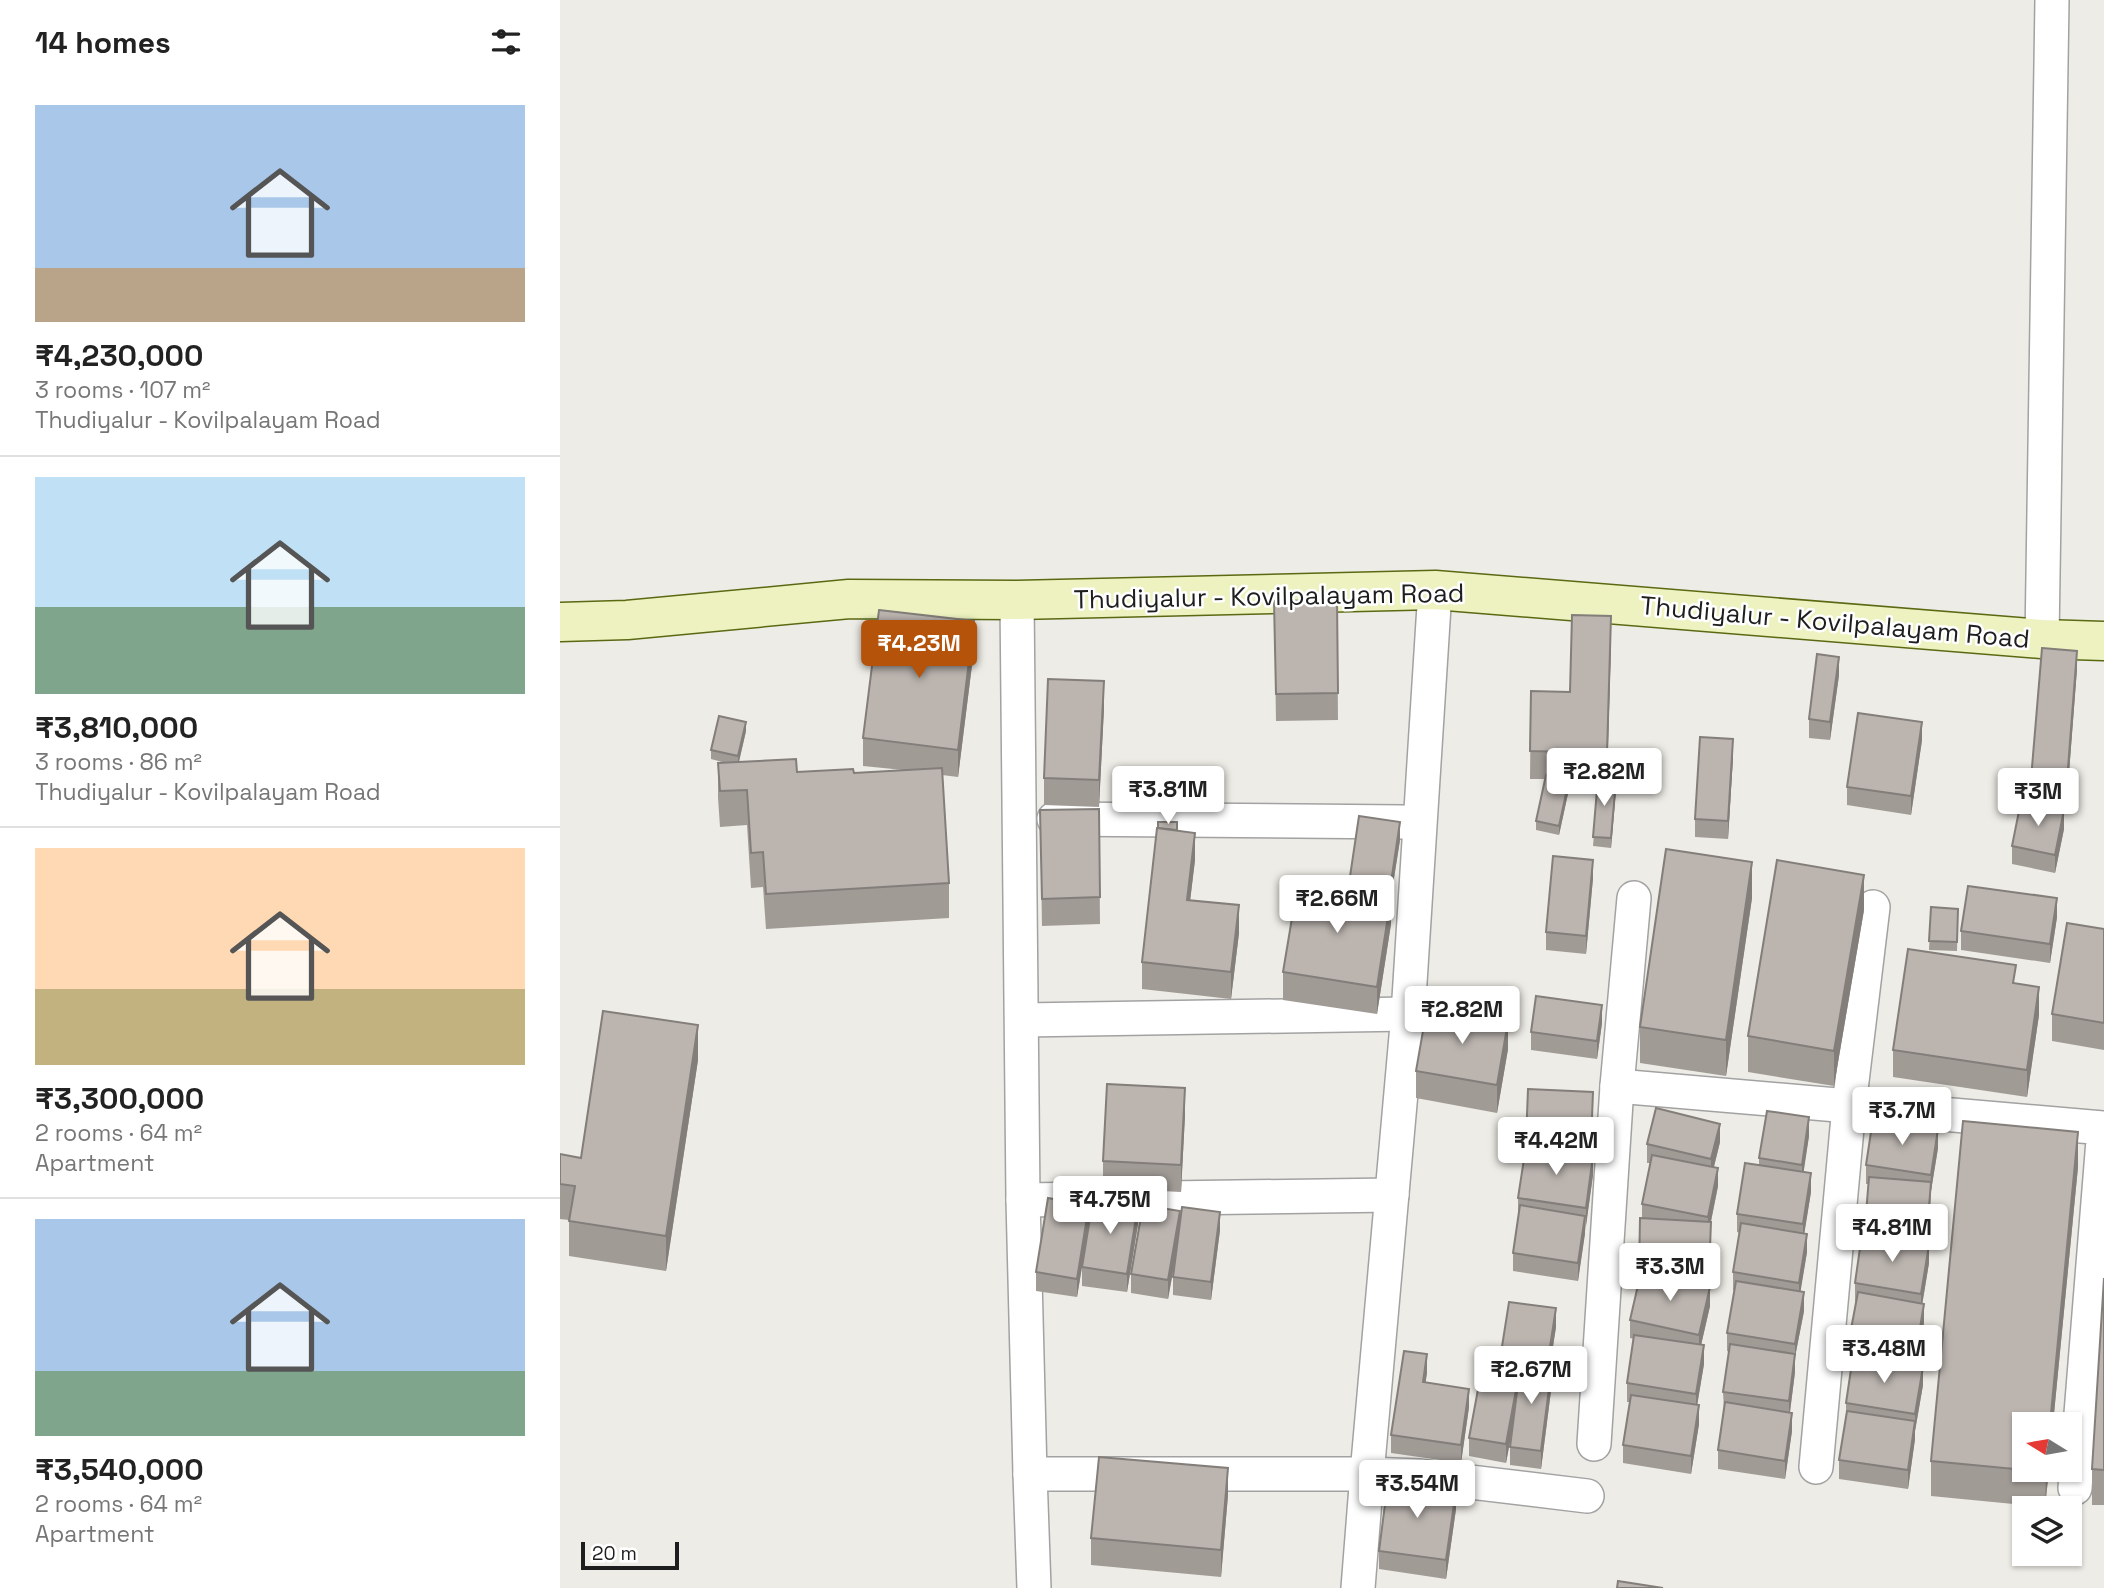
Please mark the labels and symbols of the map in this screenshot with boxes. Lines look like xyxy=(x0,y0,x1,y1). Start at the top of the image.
street label: Thudiyalur - Kovilpalayam Road xyxy=(1073,576,1465,616)
street label: Thudiyalur - Kovilpalayam Road xyxy=(1639,588,2031,656)
pin: ₹4.23M xyxy=(862,620,976,680)
pin: ₹2.82M xyxy=(1547,748,1661,808)
pin: ₹3.81M xyxy=(1111,766,1225,826)
pin: ₹3M xyxy=(2004,768,2072,828)
pin: ₹2.66M xyxy=(1280,876,1394,935)
pin: ₹2.82M xyxy=(1405,986,1519,1046)
pin: ₹3.7M xyxy=(1853,1088,1951,1147)
pin: ₹4.42M xyxy=(1499,1118,1613,1177)
pin: ₹4.75M xyxy=(1053,1176,1167,1236)
pin: ₹4.81M xyxy=(1835,1204,1949,1264)
pin: ₹3.3M xyxy=(1621,1244,1719,1303)
pin: ₹3.48M xyxy=(1827,1326,1941,1385)
pin: ₹2.67M xyxy=(1474,1346,1588,1406)
north arrow xyxy=(2012,1412,2082,1482)
pin: ₹3.54M xyxy=(1360,1460,1474,1520)
scale bar xyxy=(581,1539,679,1571)

